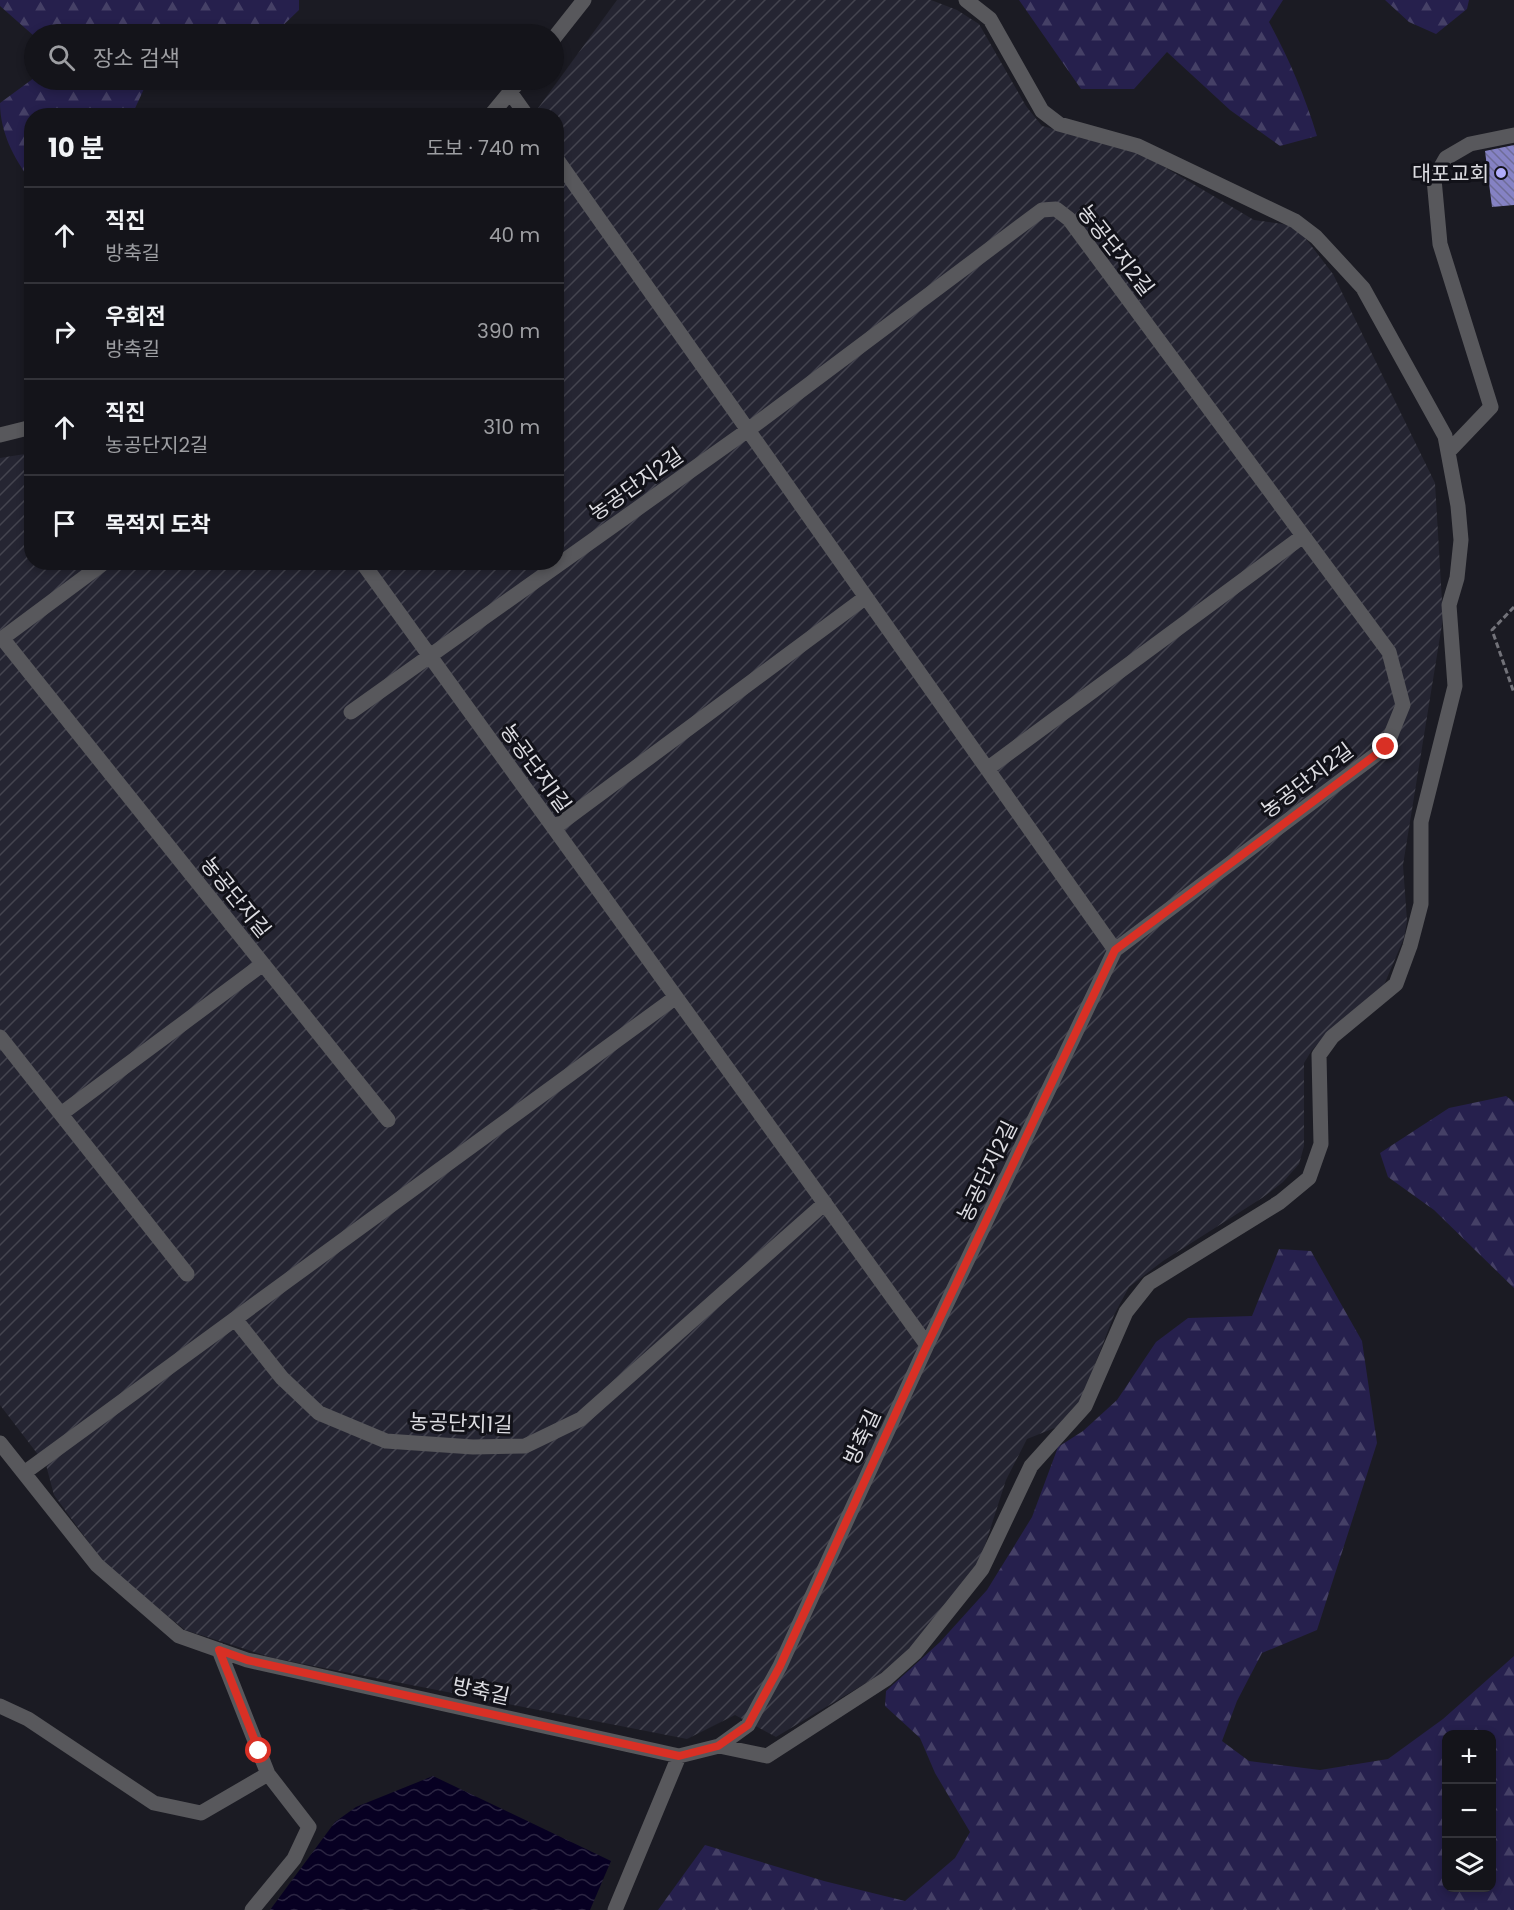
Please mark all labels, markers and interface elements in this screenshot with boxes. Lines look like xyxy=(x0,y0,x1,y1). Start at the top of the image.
search box xyxy=(24,24,564,90)
icon: search xyxy=(45,41,78,74)
text: 장소 검색 xyxy=(93,43,180,74)
text: 10 분 xyxy=(48,130,104,166)
text: 도보 · 740 m xyxy=(426,134,540,162)
place label: 대포교회 xyxy=(1412,159,1489,188)
marker: 대포교회 xyxy=(1494,166,1508,180)
street label: 농공단지2길 xyxy=(1071,198,1161,302)
text: 직진 xyxy=(105,205,145,236)
icon: ahead xyxy=(48,219,81,252)
text: 40 m xyxy=(489,221,540,249)
text: 방축길 xyxy=(105,239,160,267)
text: 우회전 xyxy=(105,301,166,332)
icon: right xyxy=(48,315,81,348)
text: 390 m xyxy=(477,317,540,345)
text: 방축길 xyxy=(105,335,160,363)
text: 직진 xyxy=(105,397,145,428)
icon: ahead xyxy=(48,411,81,444)
text: 310 m xyxy=(483,413,540,441)
text: 농공단지2길 xyxy=(105,431,209,459)
street label: 농공단지2길 xyxy=(583,441,689,527)
icon: arrive xyxy=(48,507,81,540)
text: 목적지 도착 xyxy=(105,509,211,540)
street label: 농공단지1길 xyxy=(494,718,578,818)
route end xyxy=(1372,733,1398,759)
street label: 농공단지2길 xyxy=(1255,736,1359,824)
street label: 농공단지길 xyxy=(194,850,278,944)
street label: 농공단지2길 xyxy=(950,1116,1024,1226)
street label: 방축길 xyxy=(837,1405,887,1469)
street label: 농공단지1길 xyxy=(409,1407,513,1439)
street label: 방축길 xyxy=(450,1671,512,1711)
map controls xyxy=(1442,1730,1496,1892)
button: + xyxy=(1442,1730,1496,1784)
route start xyxy=(245,1737,271,1763)
button: − xyxy=(1442,1784,1496,1838)
button: layers xyxy=(1442,1838,1496,1892)

